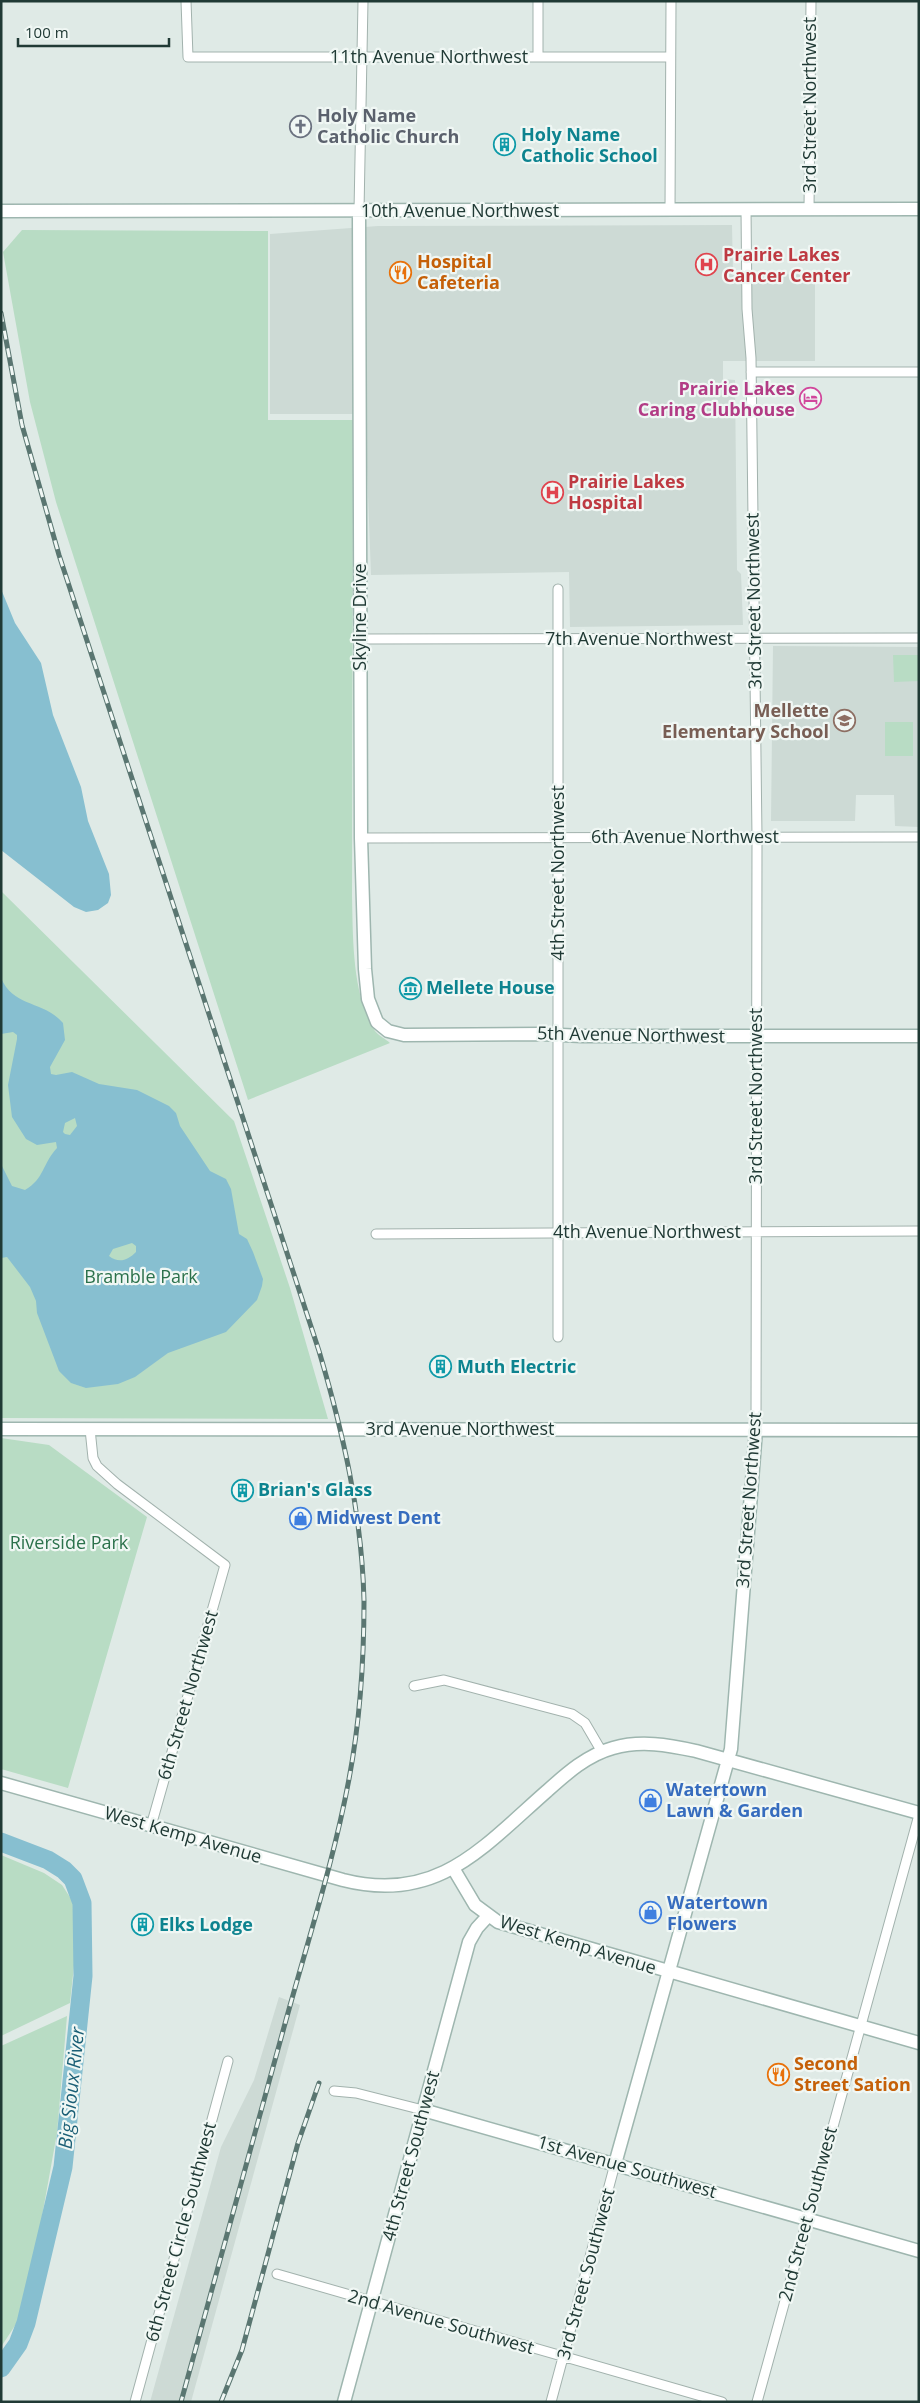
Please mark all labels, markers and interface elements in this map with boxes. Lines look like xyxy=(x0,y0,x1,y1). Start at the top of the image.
scale bar xyxy=(18,15,169,47)
street label: 3rd Street Northwest xyxy=(797,17,821,193)
text: 100 m xyxy=(25,22,69,42)
street label: 11th Avenue Northwest xyxy=(330,44,528,68)
place label: Holy Name Catholic Church xyxy=(317,103,459,148)
church icon: Holy Name Catholic Church xyxy=(289,114,313,138)
place label: Holy Name Catholic School xyxy=(521,122,658,167)
building icon: Holy Name Catholic School xyxy=(493,133,517,157)
street label: 10th Avenue Northwest xyxy=(361,198,559,222)
place label: Prairie Lakes Cancer Center xyxy=(723,242,850,287)
place label: Hospital Cafeteria xyxy=(417,249,500,294)
hospital icon: Prairie Lakes Cancer Center xyxy=(695,253,719,277)
restaurant icon: Hospital Cafeteria xyxy=(389,260,413,284)
place label: Prairie Lakes Caring Clubhouse xyxy=(638,376,795,421)
hotel icon: Prairie Lakes Caring Clubhouse xyxy=(799,387,823,411)
place label: Prairie Lakes Hospital xyxy=(568,469,685,514)
hospital icon: Prairie Lakes Hospital xyxy=(540,480,564,504)
street label: 3rd Street Northwest xyxy=(739,513,767,689)
street label: Skyline Drive xyxy=(347,563,371,671)
street label: 7th Avenue Northwest xyxy=(545,626,733,650)
place label: Mellette Elementary School xyxy=(662,698,829,743)
school or university icon: Mellette Elementary School xyxy=(833,709,857,733)
street label: 4th Street Northwest xyxy=(545,785,569,961)
street label: 6th Avenue Northwest xyxy=(591,824,779,848)
place label: Mellete House xyxy=(426,975,555,999)
museum icon: Mellete House xyxy=(398,976,422,1000)
street label: 3rd Street Northwest xyxy=(743,1008,767,1184)
street label: 5th Avenue Northwest xyxy=(537,1020,725,1048)
street label: 4th Avenue Northwest xyxy=(553,1219,741,1243)
park label: Bramble Park xyxy=(84,1264,198,1288)
place label: Muth Electric xyxy=(457,1354,576,1378)
building icon: Muth Electric xyxy=(429,1355,453,1379)
street label: 3rd Street Northwest xyxy=(730,1411,766,1589)
street label: 3rd Avenue Northwest xyxy=(366,1416,554,1440)
place label: Brian's Glass xyxy=(258,1477,372,1501)
building icon: Brian's Glass xyxy=(230,1478,254,1502)
place label: Midwest Dent xyxy=(316,1505,441,1529)
shop icon: Midwest Dent xyxy=(288,1506,312,1530)
park label: Riverside Park xyxy=(10,1530,129,1554)
street label: 6th Street Northwest xyxy=(151,1607,223,1782)
place label: Watertown Lawn & Garden xyxy=(666,1777,803,1822)
shop icon: Watertown Lawn & Garden xyxy=(638,1788,662,1812)
street label: West Kemp Avenue xyxy=(102,1800,265,1868)
place label: Watertown Flowers xyxy=(667,1890,768,1935)
shop icon: Watertown Flowers xyxy=(639,1901,663,1925)
street label: West Kemp Avenue xyxy=(497,1909,660,1979)
place label: Elks Lodge xyxy=(159,1912,253,1936)
building icon: Elks Lodge xyxy=(131,1913,155,1937)
water label: Big Sioux River xyxy=(52,2024,90,2150)
place label: Second Street Sation xyxy=(794,2051,911,2096)
restaurant icon: Second Street Sation xyxy=(766,2062,790,2086)
street label: 4th Street Southwest xyxy=(376,2068,444,2244)
street label: 6th Street Circle Southwest xyxy=(139,2119,221,2344)
street label: 2nd Street Southwest xyxy=(772,2124,842,2304)
street label: 1st Avenue Southwest xyxy=(535,2129,720,2203)
street label: 3rd Street Southwest xyxy=(551,2185,619,2362)
street label: 2nd Avenue Southwest xyxy=(345,2283,537,2359)

